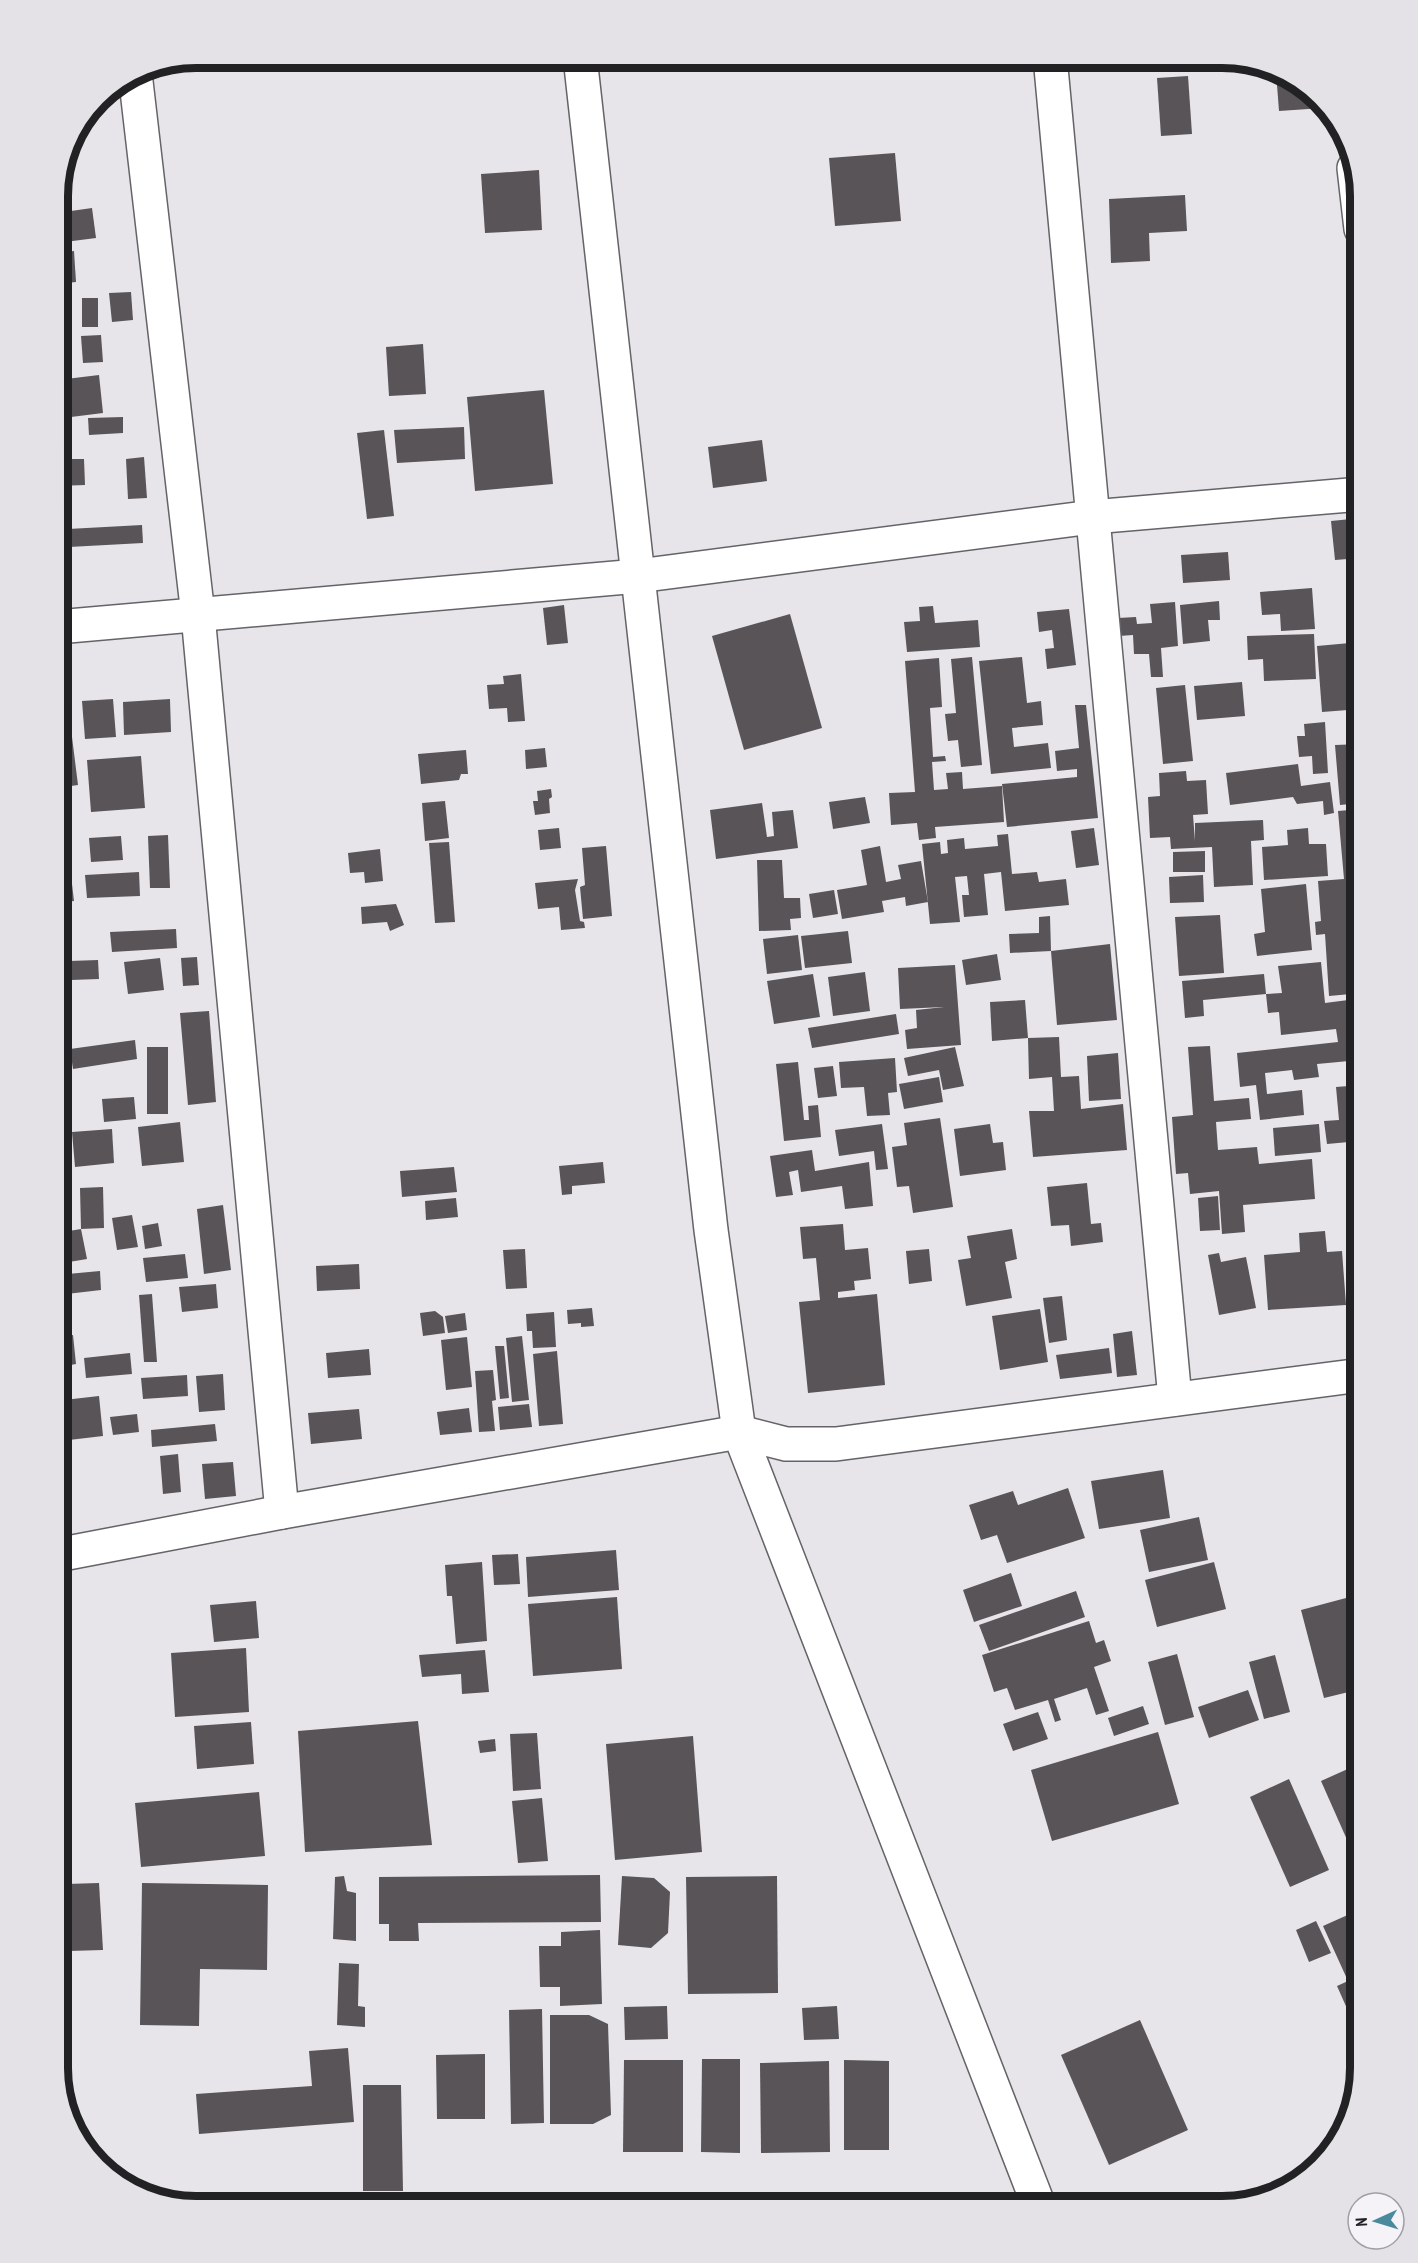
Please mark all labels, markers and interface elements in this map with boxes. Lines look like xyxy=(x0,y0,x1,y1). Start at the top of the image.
north arrow xyxy=(1346,2191,1406,2251)
text: N xyxy=(1351,2217,1371,2227)

